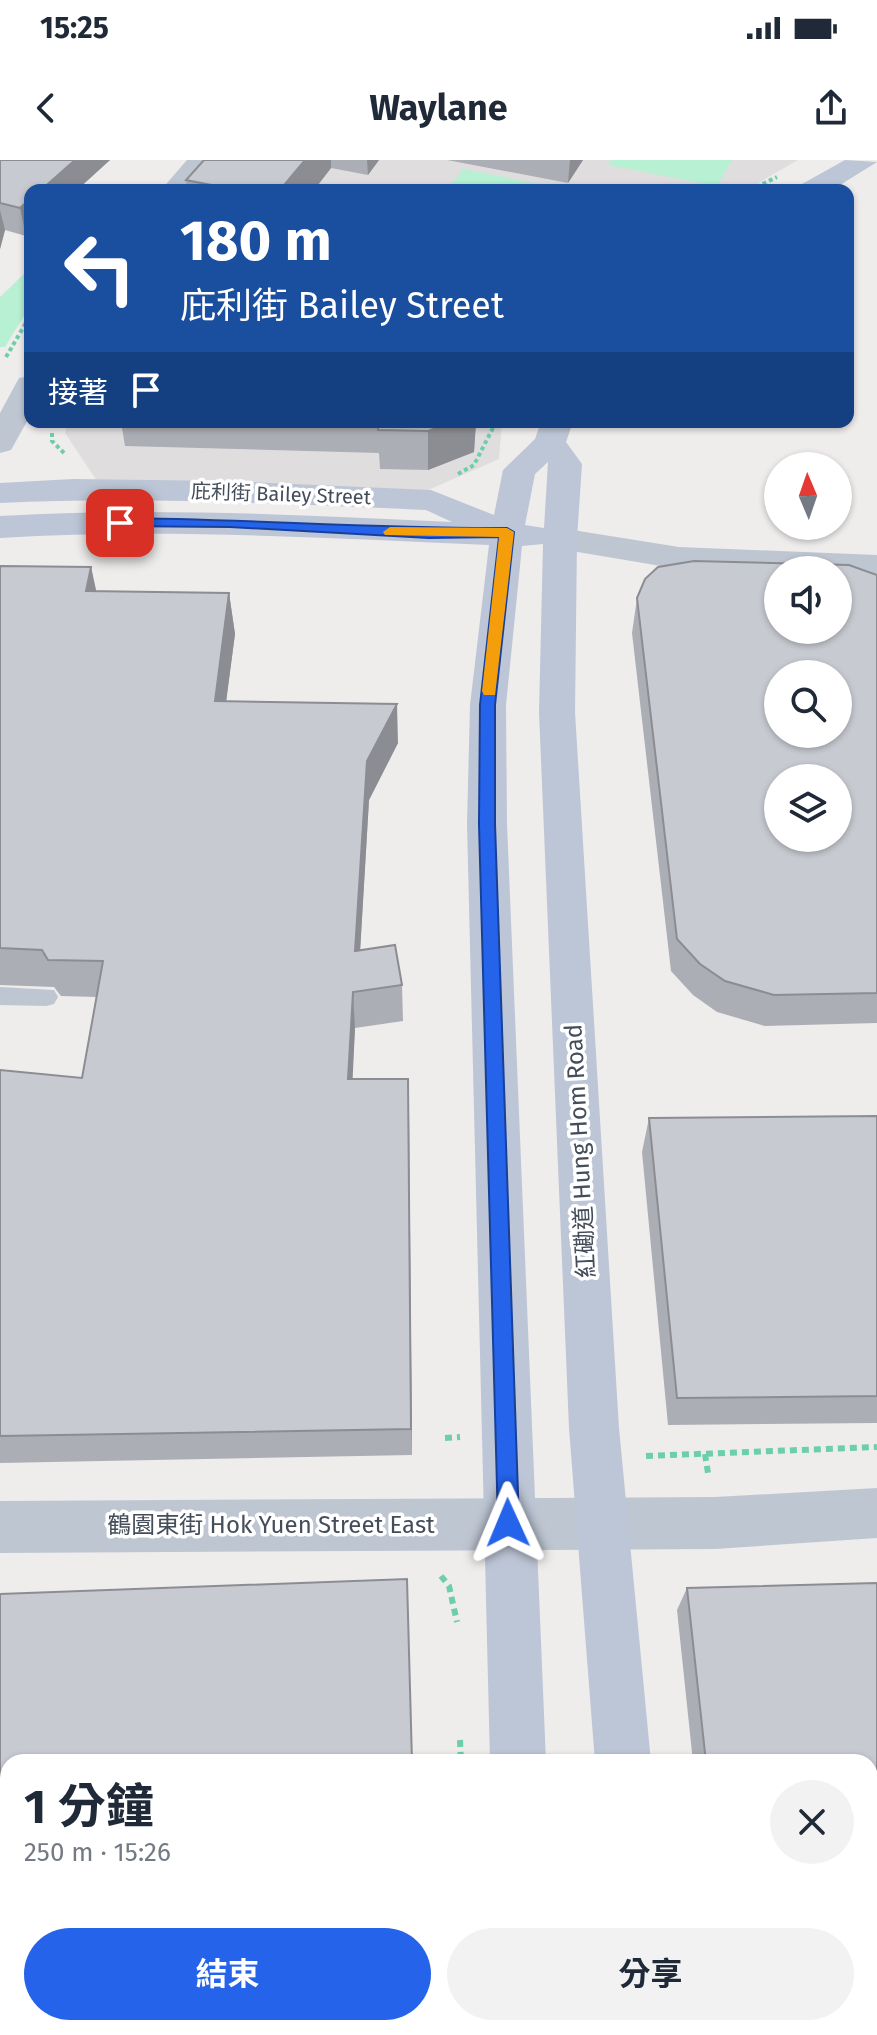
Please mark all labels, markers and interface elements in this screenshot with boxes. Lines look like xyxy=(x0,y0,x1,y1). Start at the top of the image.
text: 15:25 xyxy=(40,10,109,46)
icon: back xyxy=(24,86,68,130)
text: Waylane xyxy=(369,86,508,130)
icon: share xyxy=(809,86,853,130)
text: 180 m xyxy=(180,208,332,275)
icon: left xyxy=(48,216,152,320)
text: 庇利街 Bailey Street xyxy=(180,284,504,328)
icon: arrive xyxy=(124,368,168,412)
text: 接著 xyxy=(48,375,108,411)
north arrow xyxy=(764,452,852,540)
map controls xyxy=(764,452,852,852)
street label: 庇利街 Bailey Street xyxy=(191,479,372,509)
pin xyxy=(86,489,154,557)
icon: arrive xyxy=(98,501,142,545)
button: sound xyxy=(764,556,852,644)
button: search xyxy=(764,660,852,748)
button: layers xyxy=(764,764,852,852)
street label: 紅磡道 Hung Hom Road xyxy=(559,1023,601,1279)
position arrow xyxy=(466,1481,550,1565)
street label: 鶴園東街 Hok Yuen Street East xyxy=(107,1511,435,1539)
text: 1 分鐘 xyxy=(24,1778,154,1836)
button: close xyxy=(770,1780,854,1864)
text: 250 m · 15:26 xyxy=(24,1837,171,1868)
button: 結束 xyxy=(24,1928,431,2020)
button: 分享 xyxy=(447,1928,854,2020)

